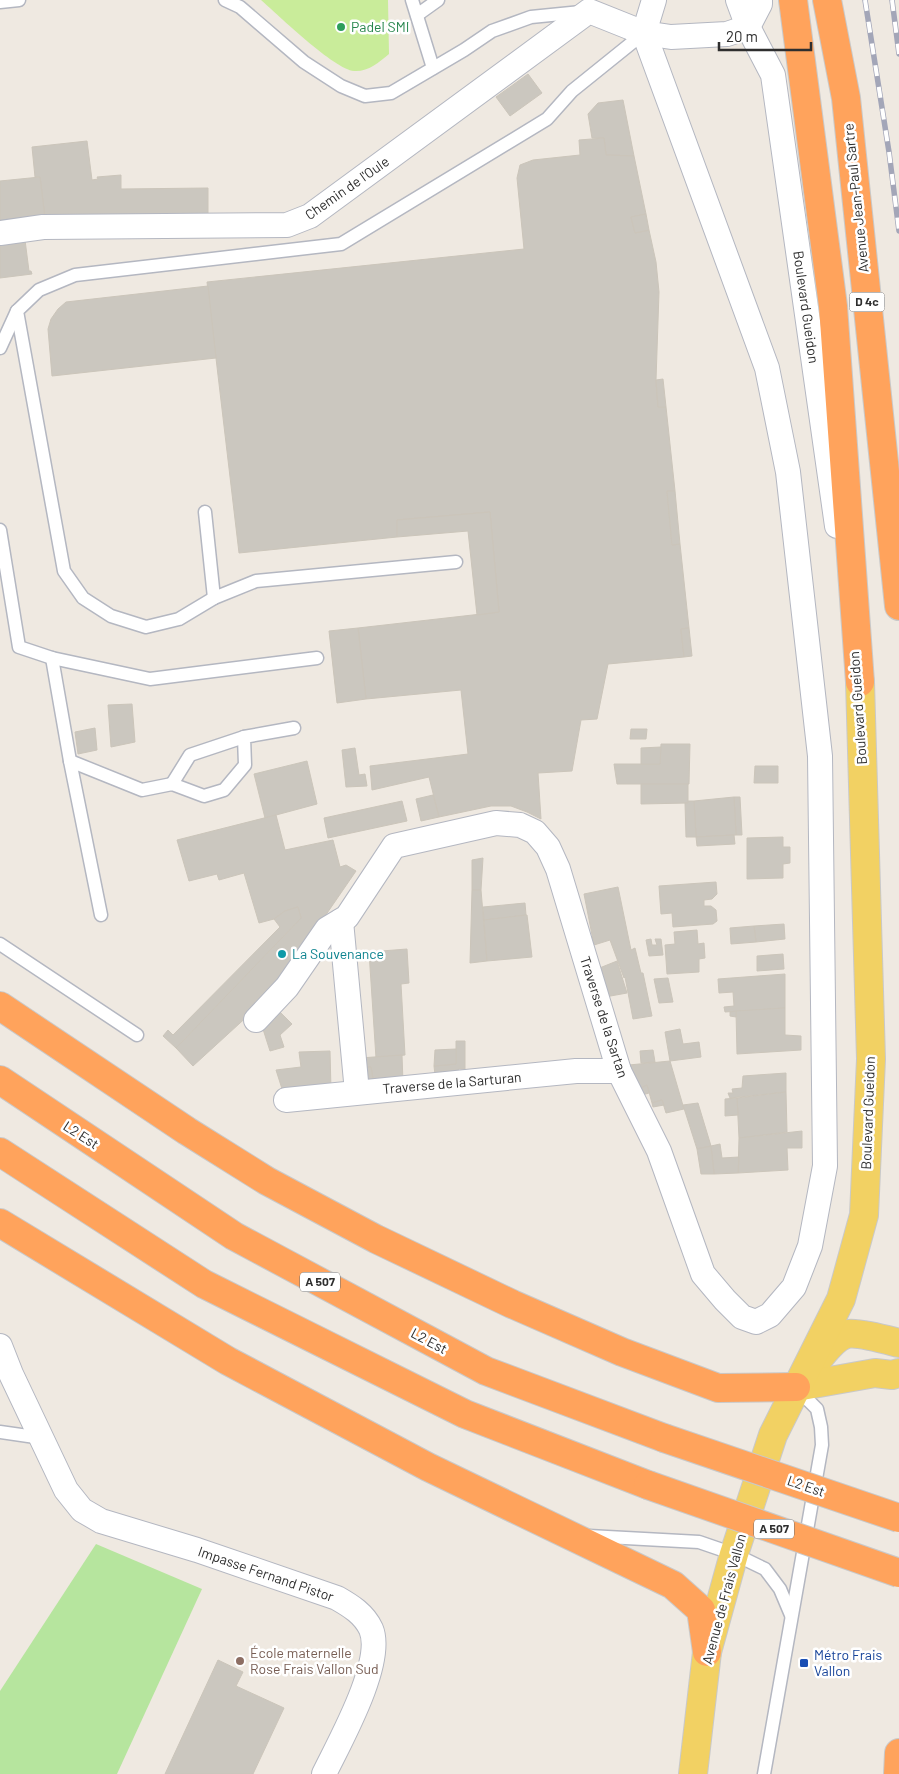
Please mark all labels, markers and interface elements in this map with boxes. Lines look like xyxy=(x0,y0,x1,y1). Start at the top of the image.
place label: Padel SMI xyxy=(351,18,409,35)
scale bar xyxy=(719,20,812,52)
marker: Padel SMI xyxy=(335,21,347,33)
text: 20 m xyxy=(726,27,758,45)
street label: Avenue Jean-Paul Sartre xyxy=(839,123,872,274)
street label: Chemin de l'Oule xyxy=(301,152,392,223)
street label: Boulevard Gueidon xyxy=(790,250,823,364)
road number: D 4c xyxy=(850,292,884,312)
street label: Boulevard Gueidon xyxy=(845,651,870,765)
place label: La Souvenance xyxy=(292,945,384,962)
marker: La Souvenance xyxy=(276,948,288,960)
street label: Traverse de la Sartan xyxy=(577,954,632,1080)
street label: Boulevard Gueidon xyxy=(857,1056,878,1170)
street label: Traverse de la Sarturan xyxy=(382,1068,522,1097)
street label: L2 Est xyxy=(60,1117,102,1152)
road number: A 507 xyxy=(300,1272,340,1291)
street label: L2 Est xyxy=(408,1324,450,1357)
street label: L2 Est xyxy=(785,1471,827,1500)
road number: A 507 xyxy=(754,1520,794,1538)
street label: Avenue de Frais Vallon xyxy=(698,1532,749,1666)
street label: Impasse Fernand Pistor xyxy=(196,1542,336,1605)
place label: École maternelle Rose Frais Vallon Sud xyxy=(250,1644,379,1677)
place label: Métro Frais Vallon xyxy=(814,1646,883,1679)
marker: École maternelle Rose Frais Vallon Sud xyxy=(234,1655,246,1667)
marker: Métro Frais Vallon xyxy=(798,1657,810,1669)

